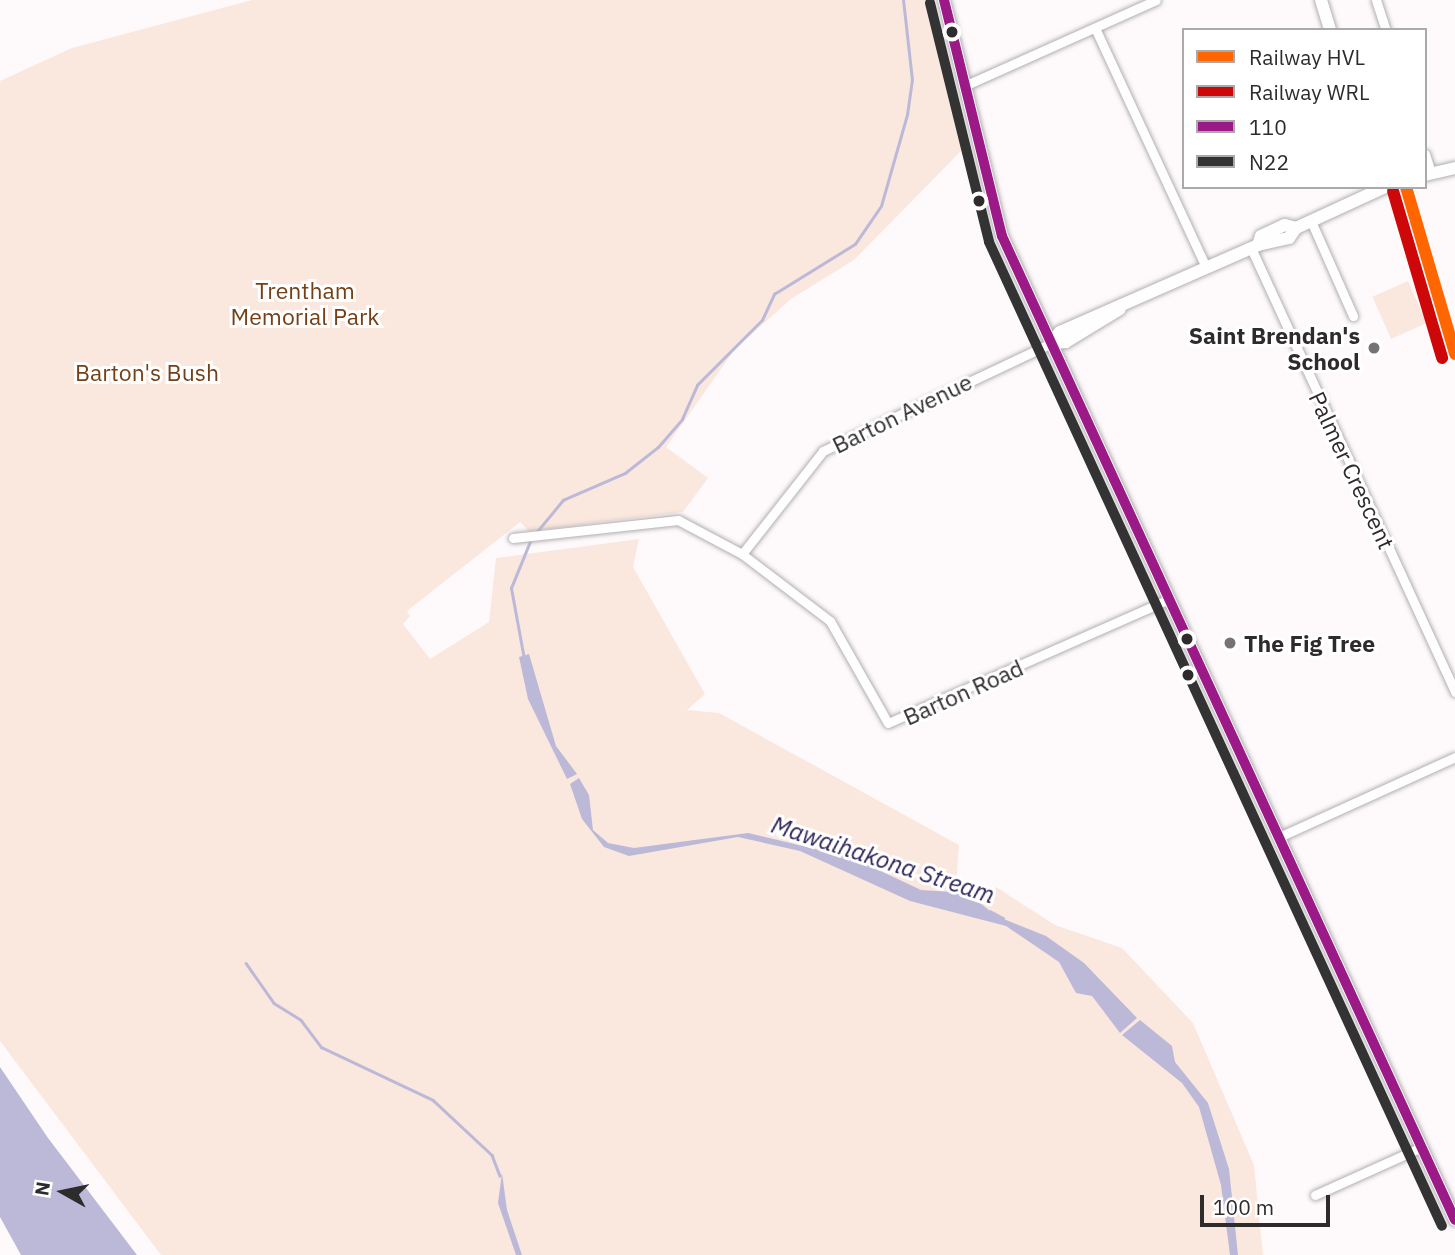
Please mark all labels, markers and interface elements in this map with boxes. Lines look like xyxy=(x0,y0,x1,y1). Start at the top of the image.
unlabelled marker xyxy=(945,25,959,39)
legend xyxy=(1182,28,1427,189)
text: Railway HVL xyxy=(1249,43,1365,71)
text: Railway WRL xyxy=(1249,78,1369,106)
text: 110 xyxy=(1249,113,1287,141)
text: N22 xyxy=(1249,148,1289,176)
unlabelled marker xyxy=(972,194,986,208)
park label: Trentham Memorial Park xyxy=(231,276,379,330)
place label: Saint Brendan's School xyxy=(1189,321,1360,375)
marker: Saint Brendan's School xyxy=(1366,340,1382,356)
park label: Barton's Bush xyxy=(75,358,219,386)
street label: Barton Avenue xyxy=(828,367,976,459)
street label: Palmer Crescent xyxy=(1303,387,1401,553)
place label: The Fig Tree xyxy=(1244,629,1375,657)
unlabelled marker xyxy=(1180,632,1194,646)
marker: The Fig Tree xyxy=(1222,635,1238,651)
street label: Barton Road xyxy=(899,653,1027,731)
unlabelled marker xyxy=(1181,668,1195,682)
water label: Mawaihakona Stream xyxy=(768,810,998,910)
north arrow xyxy=(28,1157,98,1227)
text: N xyxy=(29,1180,55,1197)
scale bar xyxy=(1203,1182,1332,1226)
text: 100 m xyxy=(1213,1193,1274,1221)

